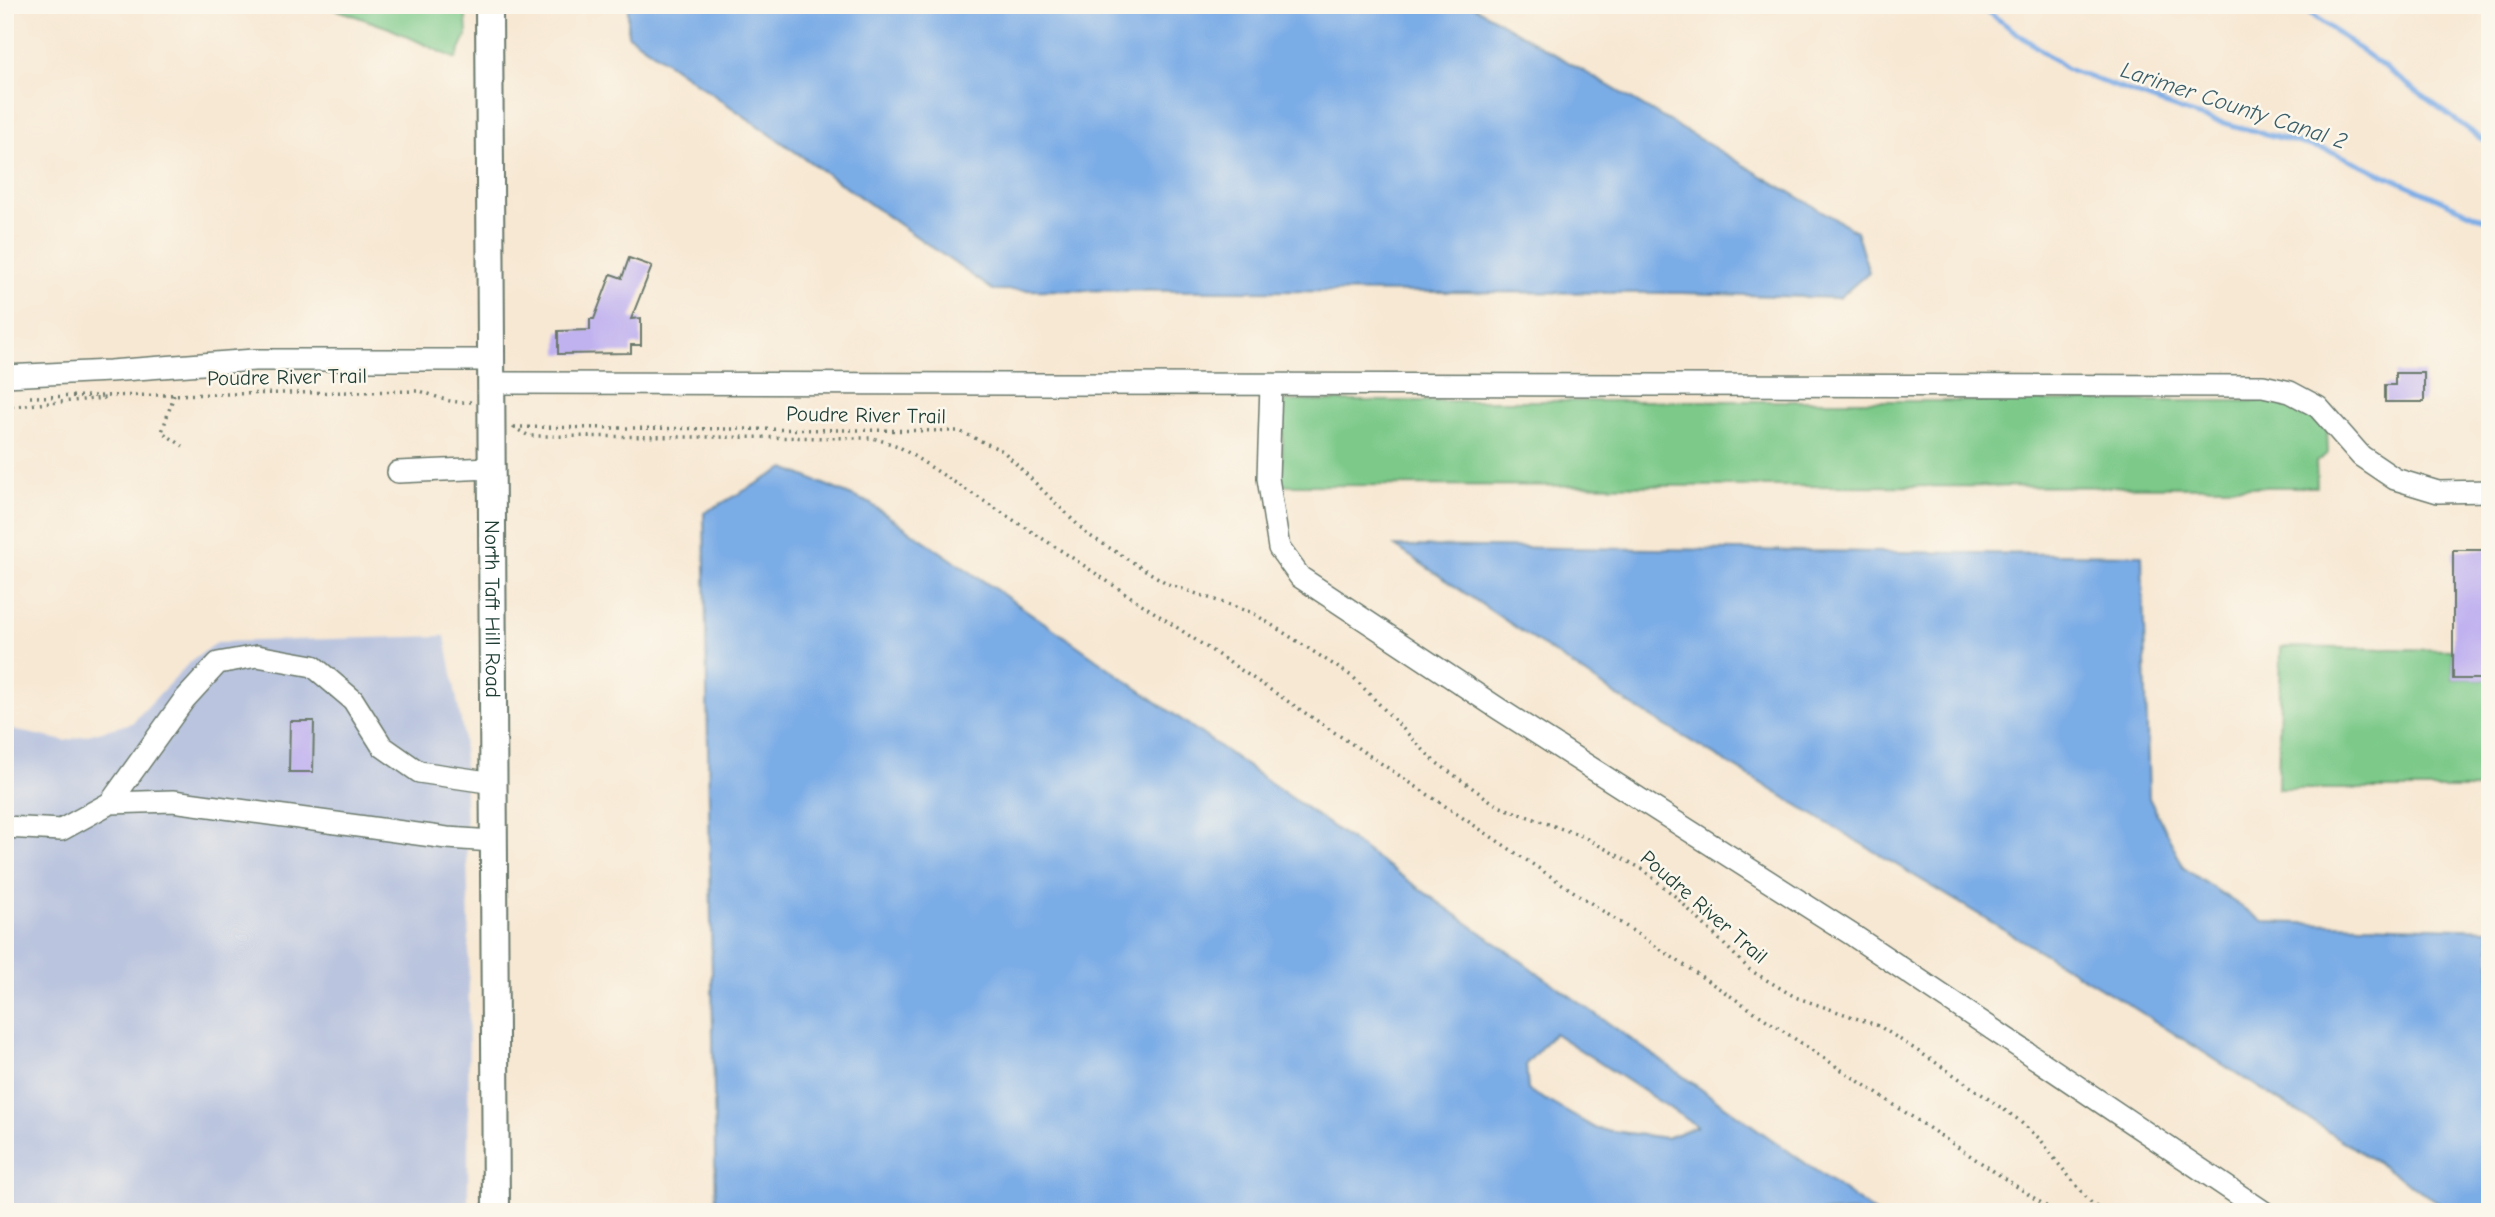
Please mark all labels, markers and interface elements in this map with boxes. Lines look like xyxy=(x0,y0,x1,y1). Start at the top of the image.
water label: Larimer County Canal 2 xyxy=(2117,56,2350,155)
street label: Poudre River Trail xyxy=(207,364,367,390)
street label: Poudre River Trail xyxy=(786,402,946,428)
street label: North Taft Hill Road xyxy=(480,520,505,698)
street label: Poudre River Trail xyxy=(1636,845,1772,969)

